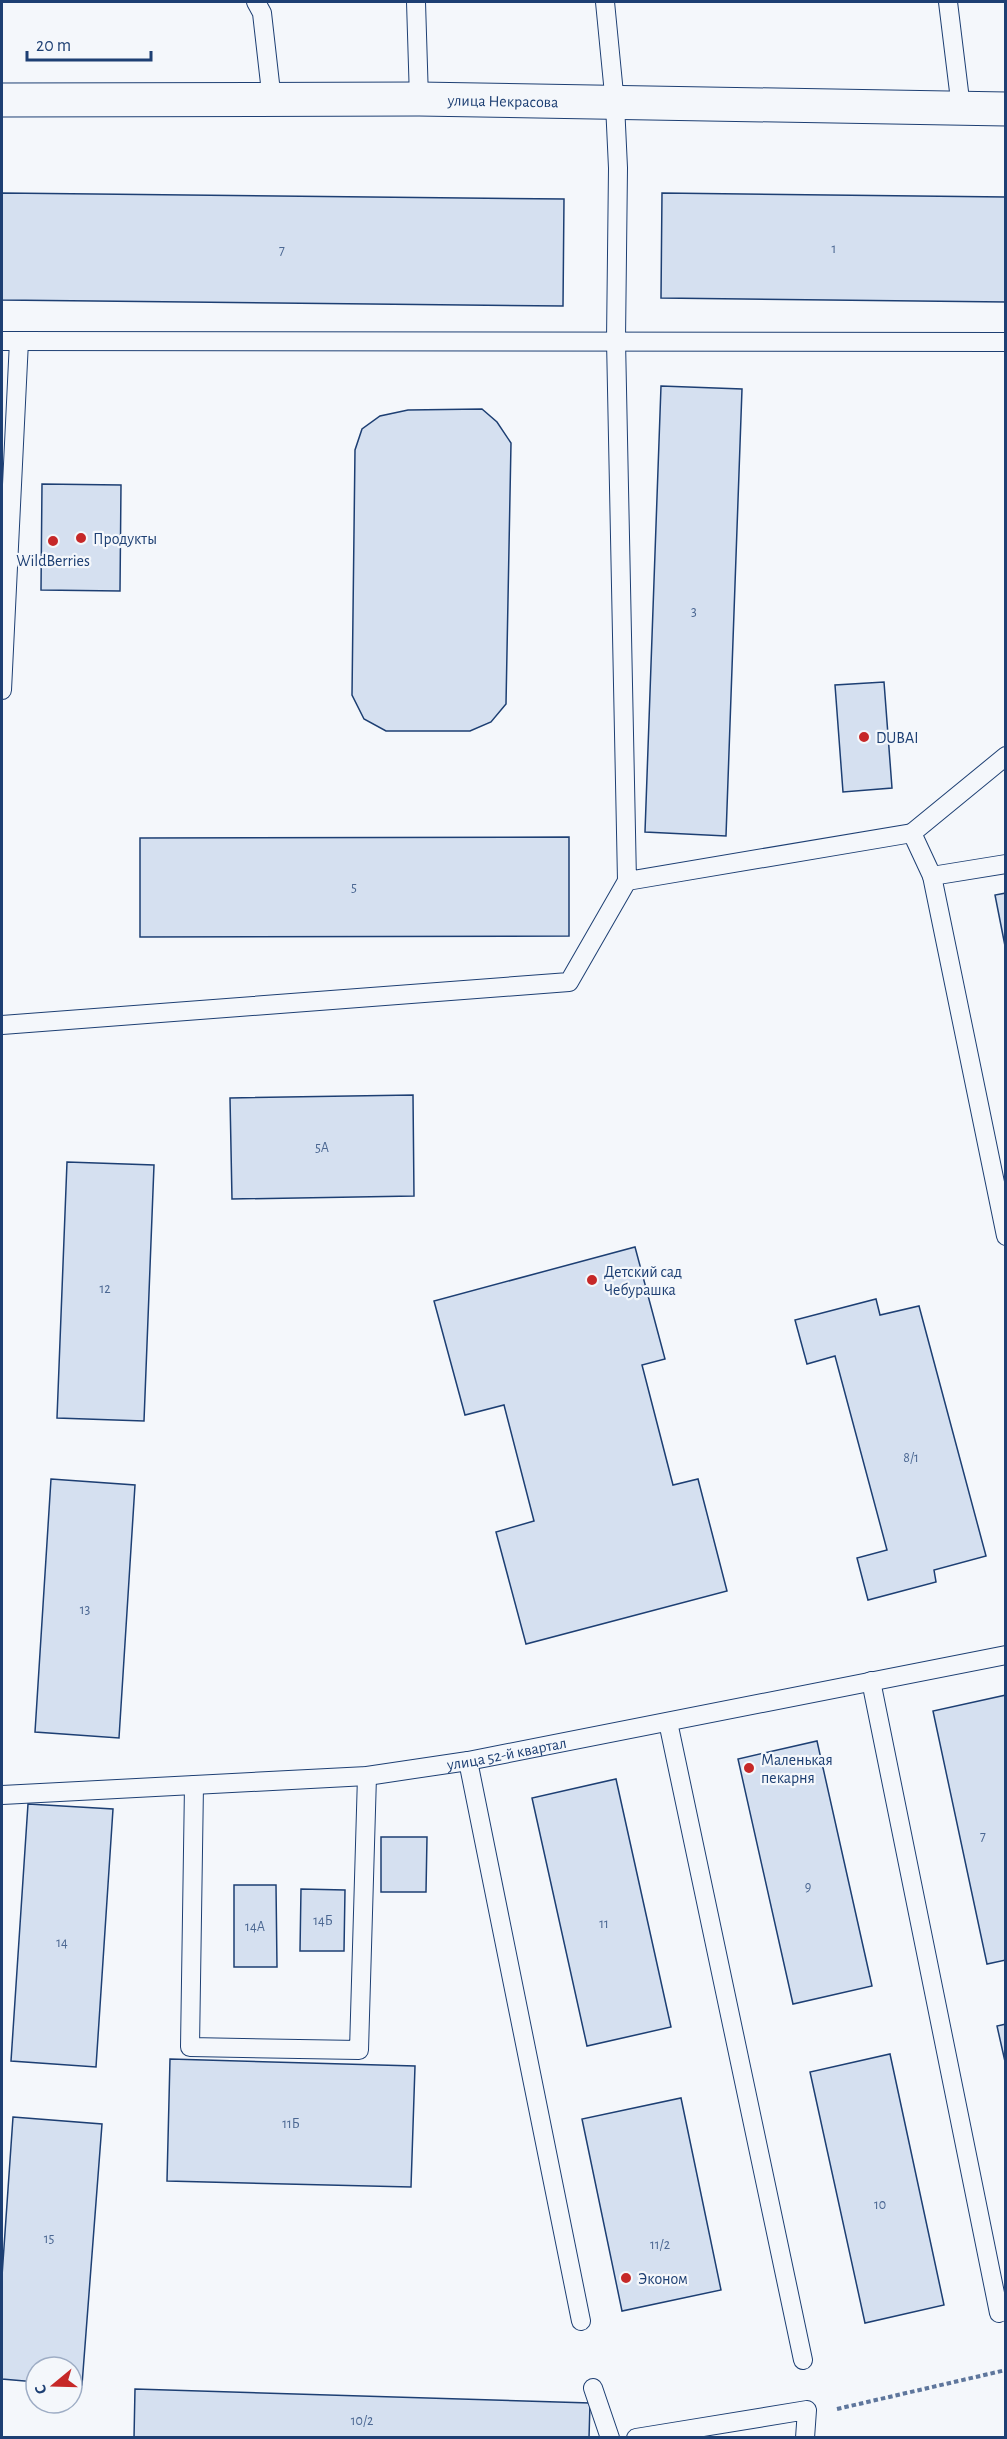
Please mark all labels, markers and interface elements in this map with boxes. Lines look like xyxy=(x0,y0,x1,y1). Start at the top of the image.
scale bar xyxy=(27,24,152,62)
text: 20 m xyxy=(36,37,71,55)
street label: улица Некрасова xyxy=(446,92,558,110)
house number: 1 xyxy=(832,242,836,256)
house number: 7 xyxy=(279,243,285,257)
marker: Продукты xyxy=(74,531,88,545)
place label: Продукты xyxy=(93,531,157,548)
marker: WildBerries xyxy=(46,534,60,548)
place label: WildBerries xyxy=(16,553,90,569)
house number: 3 xyxy=(691,605,697,619)
marker: DUBAI xyxy=(857,730,871,744)
place label: DUBAI xyxy=(876,730,918,746)
house number: 5 xyxy=(351,881,357,895)
house number: 5А xyxy=(315,1141,329,1155)
place label: Детский сад Чебурашка xyxy=(604,1264,682,1299)
marker: Детский сад Чебурашка xyxy=(585,1273,599,1287)
house number: 12 xyxy=(99,1282,111,1296)
house number: 8/1 xyxy=(903,1451,919,1465)
house number: 13 xyxy=(80,1603,91,1617)
street label: улица 52-й квартал xyxy=(445,1735,568,1774)
place label: Маленькая пекарня xyxy=(761,1752,833,1786)
marker: Маленькая пекарня xyxy=(742,1761,756,1775)
house number: 7 xyxy=(980,1829,986,1843)
house number: 9 xyxy=(805,1880,811,1894)
house number: 14Б xyxy=(313,1914,333,1928)
house number: 11 xyxy=(599,1917,609,1931)
house number: 14А xyxy=(245,1920,265,1934)
house number: 14 xyxy=(56,1936,68,1950)
house number: 11Б xyxy=(282,2117,300,2131)
house number: 10 xyxy=(874,2198,886,2212)
house number: 15 xyxy=(44,2232,54,2246)
house number: 11/2 xyxy=(650,2238,670,2252)
marker: Эконом xyxy=(619,2271,633,2285)
place label: Эконом xyxy=(638,2271,688,2287)
north arrow xyxy=(24,2355,84,2415)
text: С xyxy=(32,2383,50,2396)
house number: 10/2 xyxy=(351,2414,373,2428)

